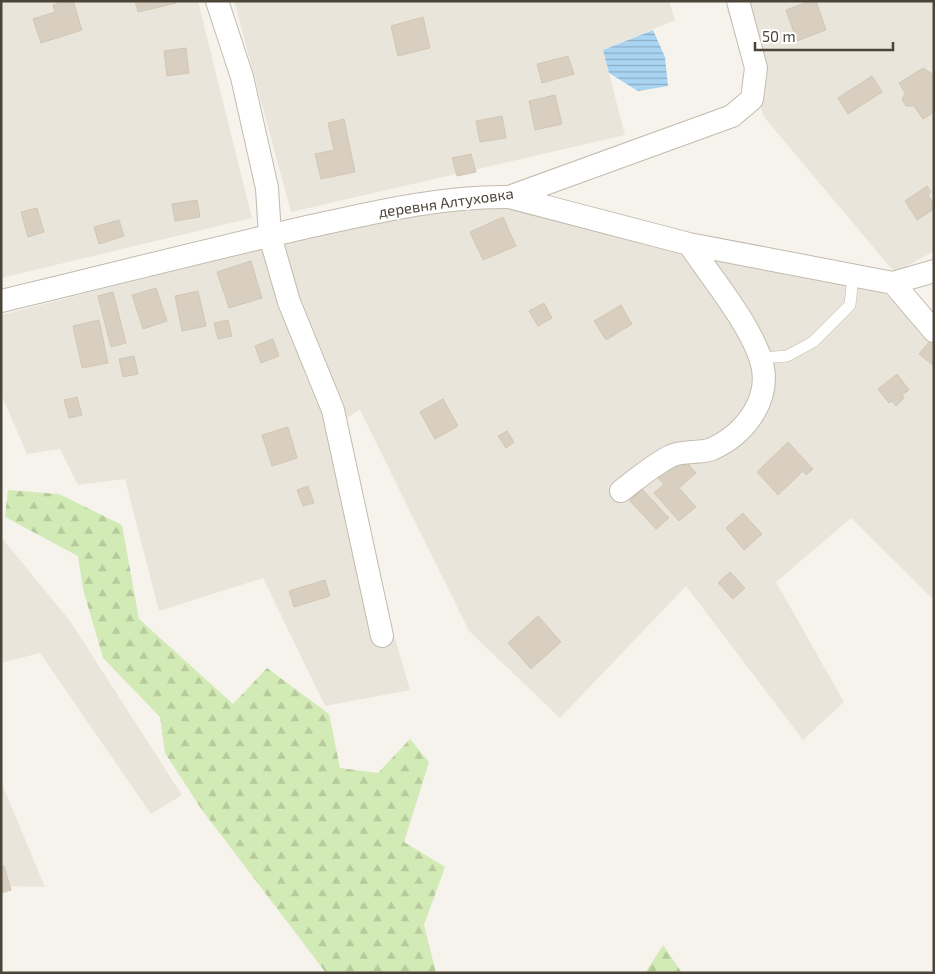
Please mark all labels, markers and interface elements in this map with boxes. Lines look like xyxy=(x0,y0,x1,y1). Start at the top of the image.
scale bar xyxy=(755,20,892,52)
text: 50 m xyxy=(762,27,796,45)
street label: деревня Алтуховка xyxy=(377,184,515,221)

